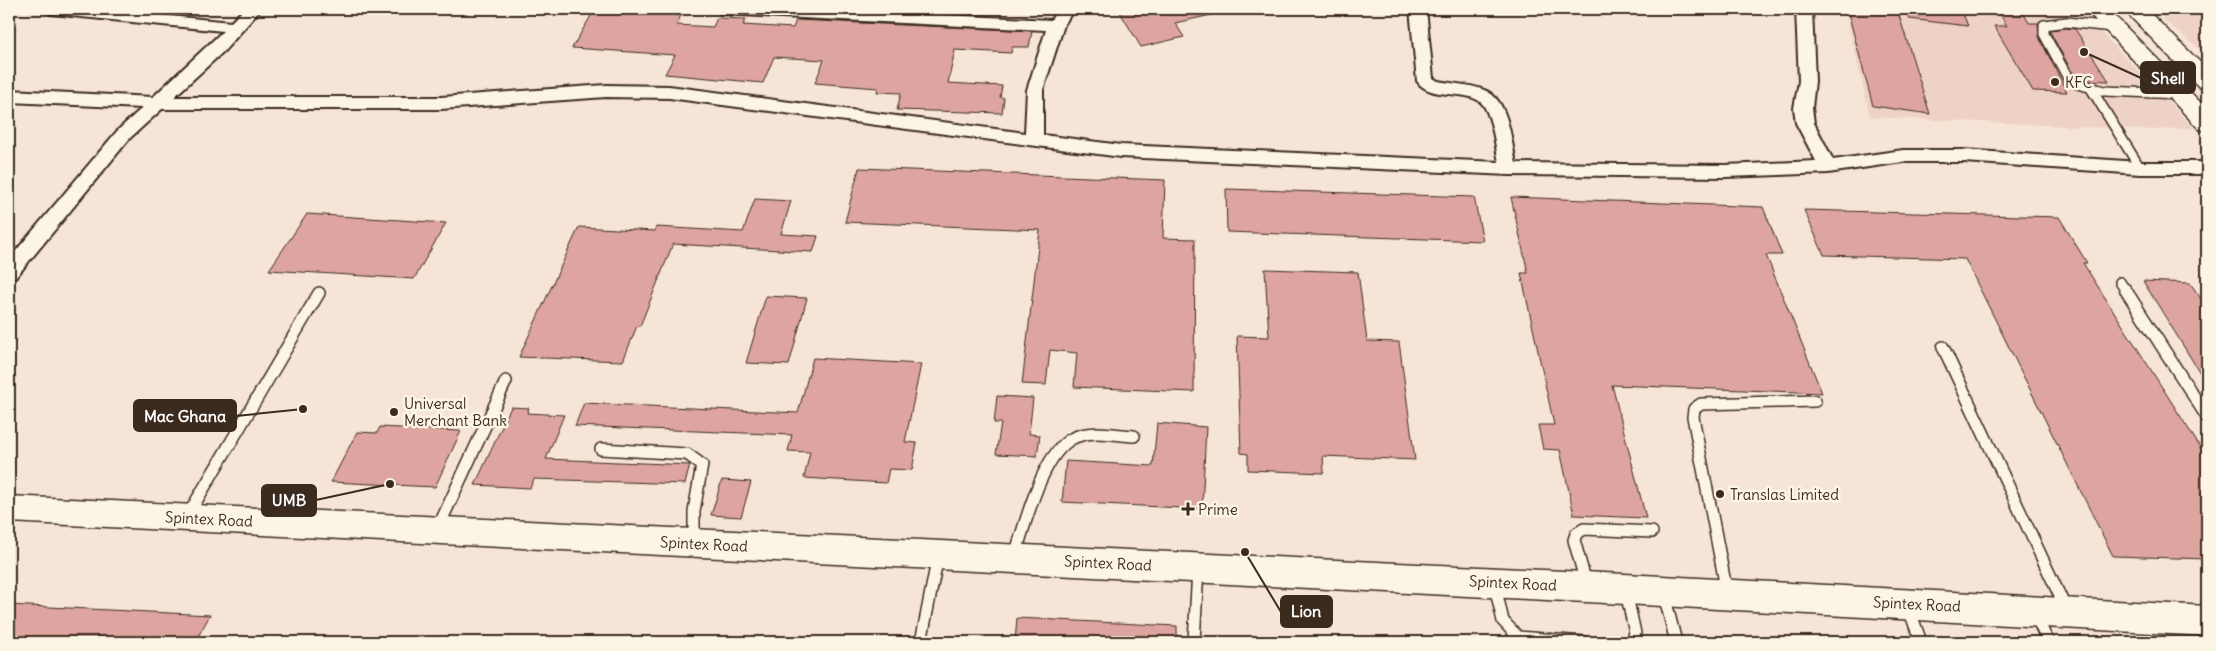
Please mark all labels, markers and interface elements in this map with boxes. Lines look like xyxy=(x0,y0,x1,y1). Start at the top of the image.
callout: Shell xyxy=(2141,62,2195,93)
text: Shell xyxy=(2151,68,2185,88)
place label: KFC xyxy=(2065,73,2093,92)
marker: KFC xyxy=(2049,76,2061,88)
place label: Universal Merchant Bank xyxy=(404,394,507,430)
callout: Mac Ghana xyxy=(134,400,236,431)
text: Mac Ghana xyxy=(144,406,226,426)
marker: Universal Merchant Bank xyxy=(388,406,400,418)
callout: UMB xyxy=(262,485,316,516)
place label: Translas Limited xyxy=(1730,485,1839,504)
marker: Translas Limited xyxy=(1714,488,1726,500)
text: UMB xyxy=(272,490,307,510)
place label: Prime xyxy=(1198,500,1238,519)
marker: Prime xyxy=(1182,503,1194,515)
street label: Spintex Road xyxy=(165,507,254,531)
street label: Spintex Road xyxy=(660,532,749,556)
street label: Spintex Road xyxy=(1064,551,1153,575)
street label: Spintex Road xyxy=(1469,571,1558,595)
street label: Spintex Road xyxy=(1873,592,1962,616)
callout: Lion xyxy=(1281,596,1332,627)
text: Lion xyxy=(1291,601,1321,621)

